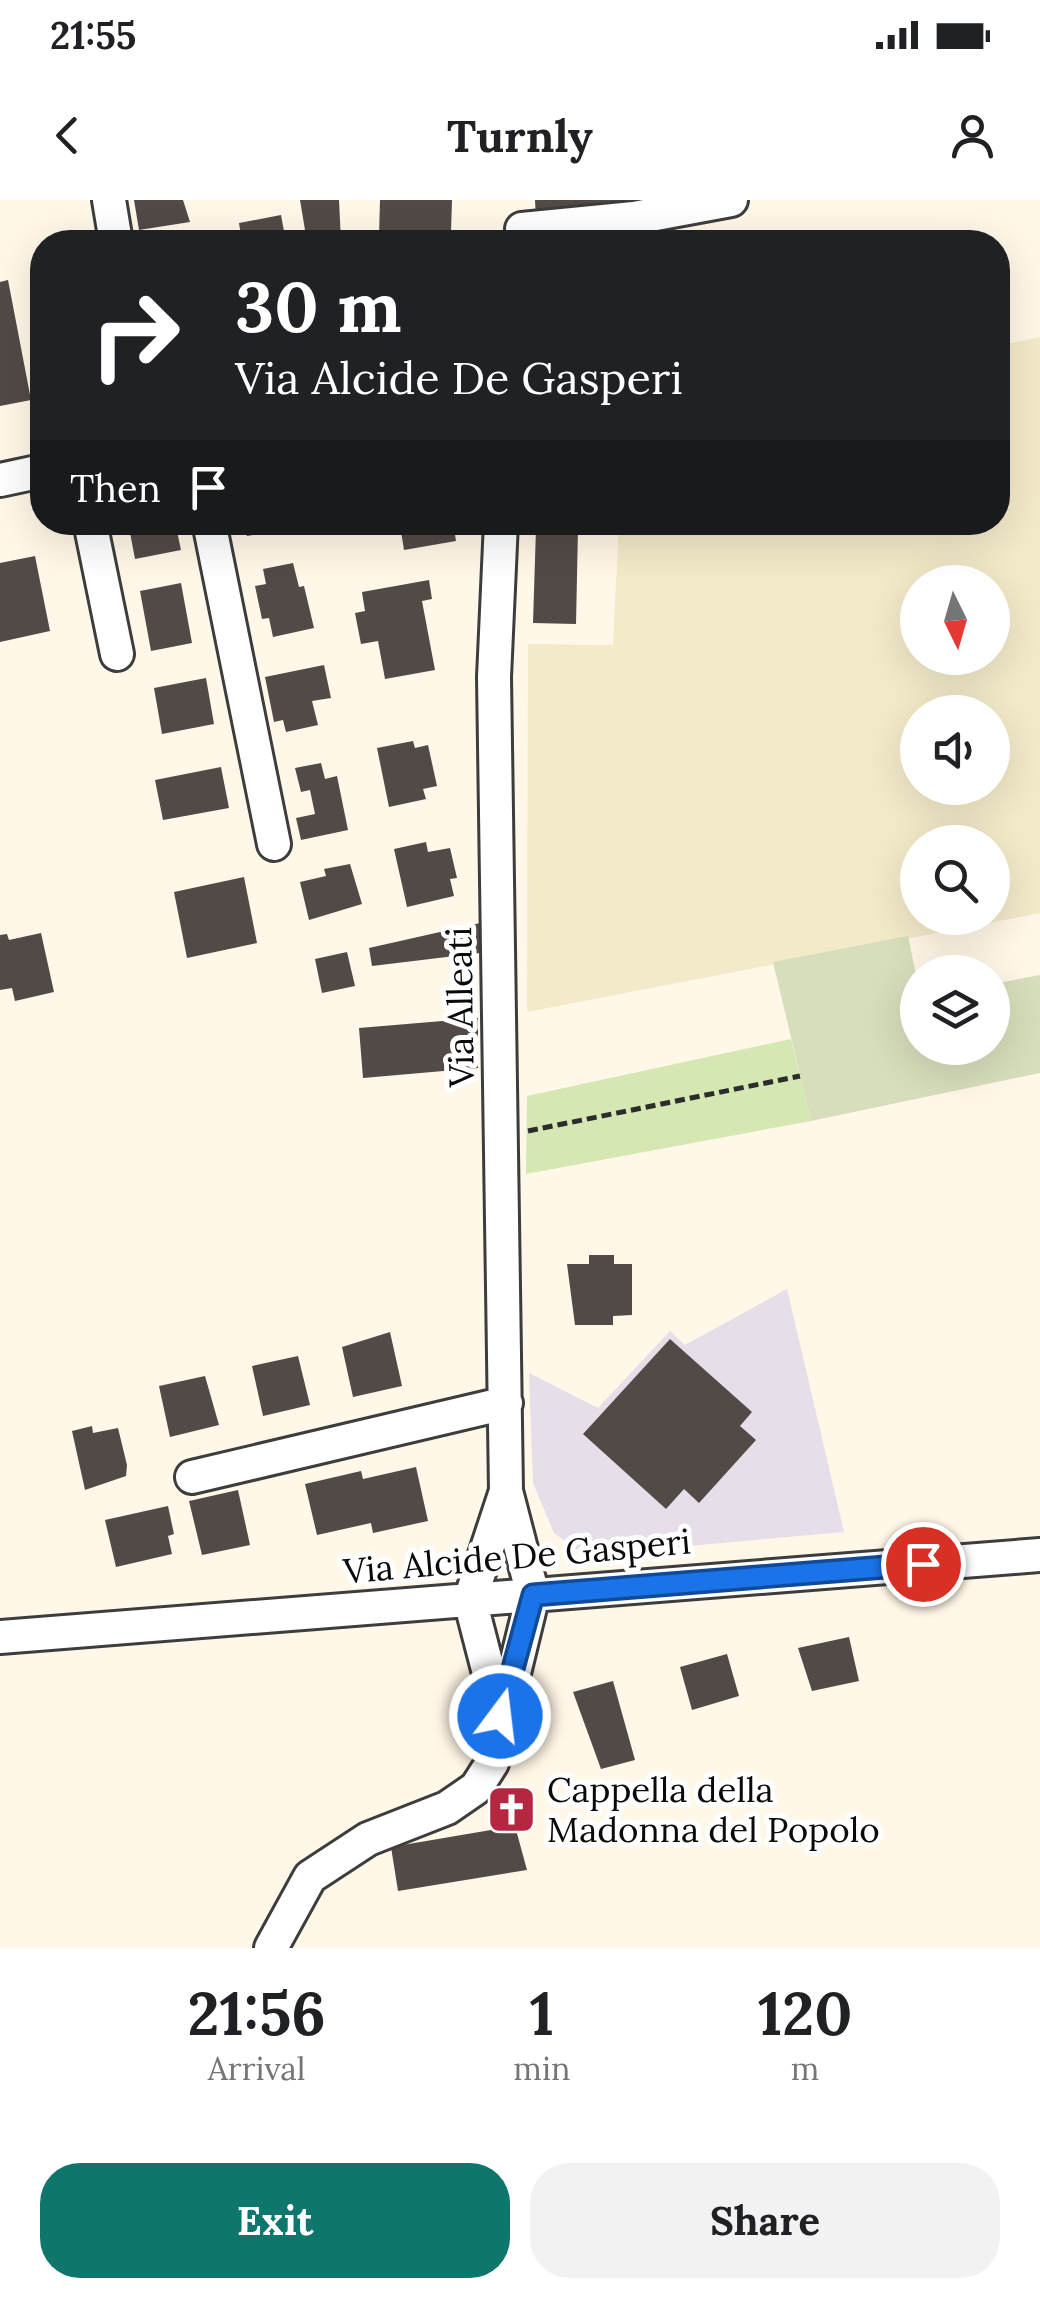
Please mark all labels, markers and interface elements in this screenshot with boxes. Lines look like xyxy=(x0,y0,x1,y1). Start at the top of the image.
text: 21:55 xyxy=(50,11,136,59)
text: Turnly xyxy=(447,107,593,164)
icon: back xyxy=(40,108,95,163)
icon: person xyxy=(945,108,1000,163)
text: 30 m xyxy=(235,262,402,351)
icon: right xyxy=(70,270,200,400)
text: Via Alcide De Gasperi xyxy=(235,349,683,406)
icon: arrive xyxy=(181,460,236,515)
text: Then xyxy=(70,464,161,512)
north arrow xyxy=(900,565,1010,675)
map controls xyxy=(900,565,1010,1065)
button: sound xyxy=(900,695,1010,805)
button: search xyxy=(900,825,1010,935)
street label: Via Alleati xyxy=(436,926,484,1089)
button: layers xyxy=(900,955,1010,1065)
street label: Via Alcide De Gasperi xyxy=(340,1518,693,1594)
pin xyxy=(881,1522,966,1607)
icon: arrive xyxy=(896,1537,951,1592)
position arrow xyxy=(448,1664,552,1768)
place label: Cappella della Madonna del Popolo xyxy=(547,1767,880,1852)
church icon: Cappella della Madonna del Popolo xyxy=(486,1783,538,1835)
text: 21:56 xyxy=(188,1975,326,2051)
text: 1 xyxy=(530,1975,554,2051)
text: 120 xyxy=(758,1975,852,2051)
text: Arrival xyxy=(208,2048,306,2089)
text: min xyxy=(513,2048,570,2089)
text: m xyxy=(791,2048,819,2089)
button: Exit xyxy=(40,2163,510,2278)
button: Share xyxy=(530,2163,1000,2278)

